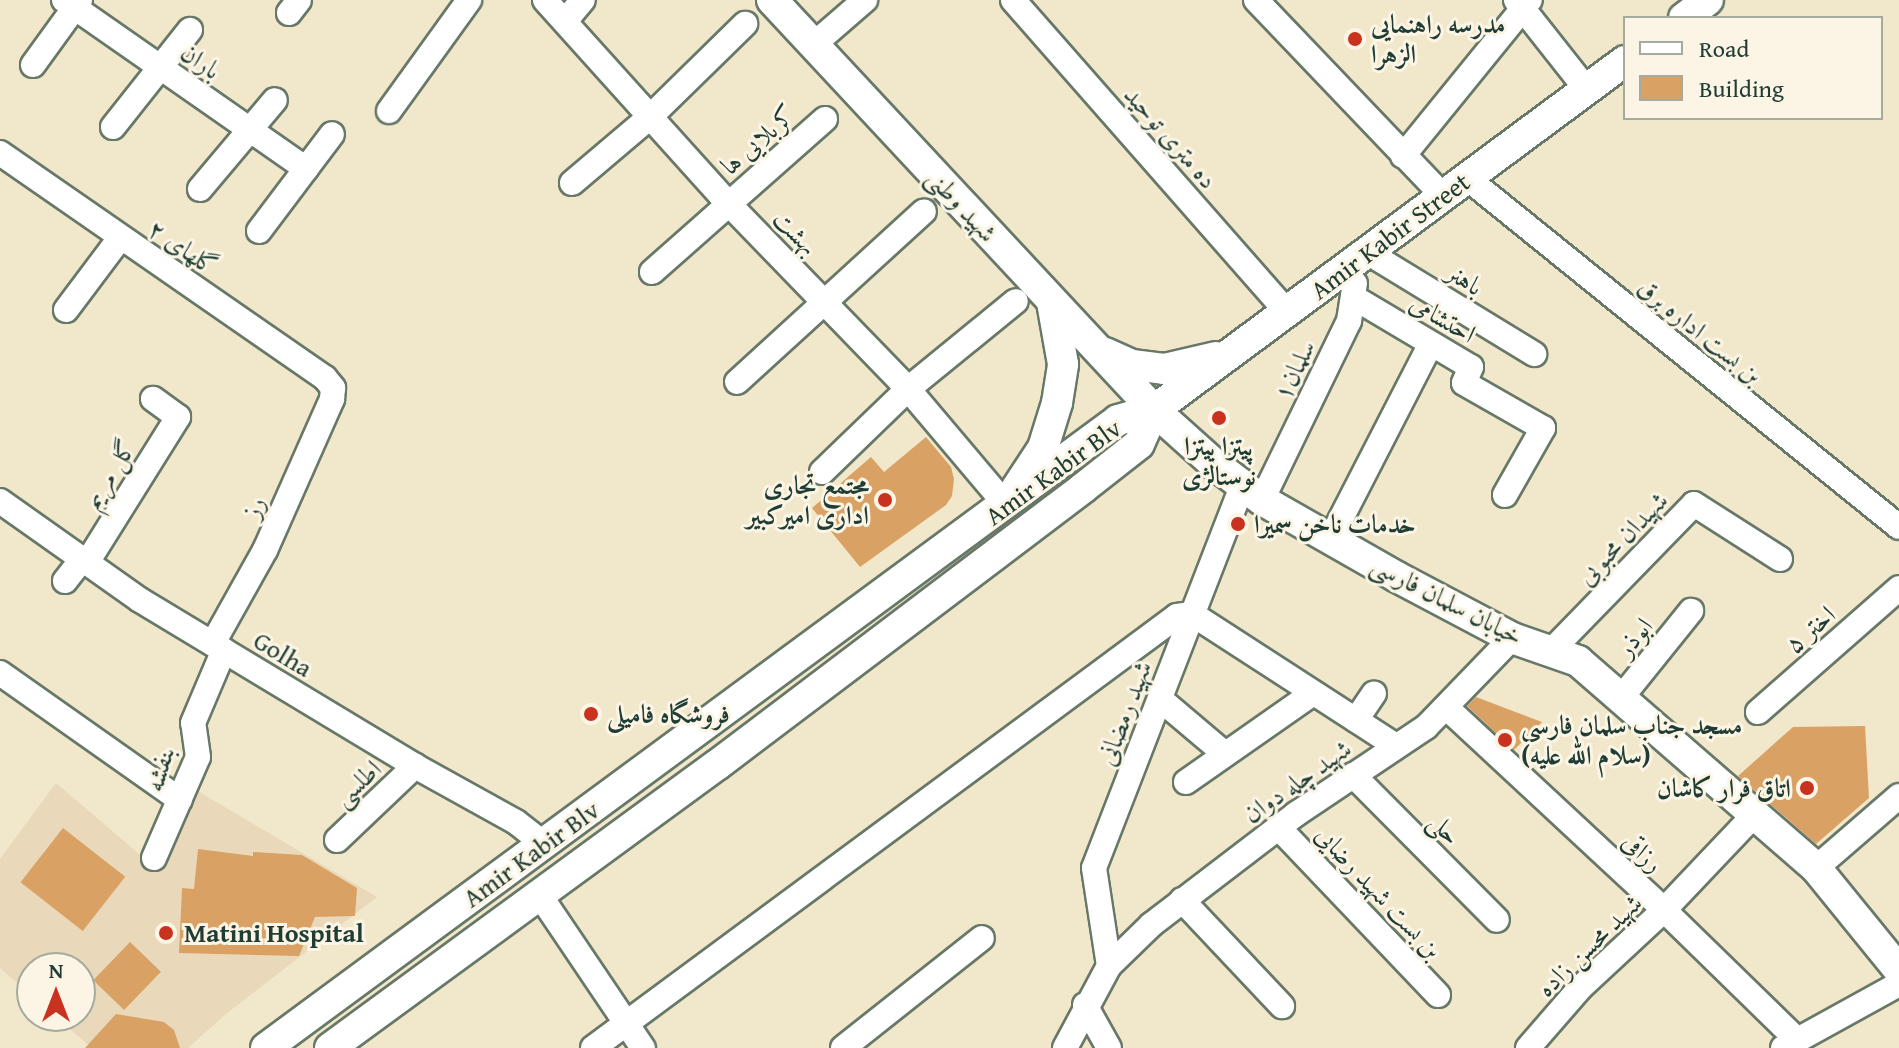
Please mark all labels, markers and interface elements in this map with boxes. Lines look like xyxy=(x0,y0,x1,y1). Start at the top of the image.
place label: مدرسه راهنمایی الزهرا xyxy=(1371,8,1505,70)
legend xyxy=(1623,16,1883,120)
marker: مدرسه راهنمایی الزهرا xyxy=(1346,30,1364,48)
text: Road xyxy=(1699,31,1749,66)
street label: باران xyxy=(175,36,227,86)
text: Building xyxy=(1699,71,1784,106)
street label: ده متری توحید xyxy=(1118,79,1224,195)
street label: کربلایی ها xyxy=(714,99,802,181)
street label: شهید وطنی xyxy=(920,162,1004,248)
street label: Amir Kabir Street xyxy=(1304,166,1476,306)
street label: بهشت xyxy=(767,203,825,261)
street label: گلهای ۲ xyxy=(142,213,224,281)
street label: باهنر xyxy=(1441,256,1489,302)
street label: بن بست اداره برق xyxy=(1631,271,1769,391)
street label: احتشامی xyxy=(1405,287,1481,349)
street label: سلمان۱ xyxy=(1266,335,1322,405)
marker: پیتزا پیتزا نوستالژی xyxy=(1210,409,1228,427)
street label: Amir Kabir Blv xyxy=(979,412,1127,532)
place label: پیتزا پیتزا نوستالژی xyxy=(1182,430,1256,492)
street label: گل مریم xyxy=(76,434,142,514)
place label: مجتمع تجاری اداری امیرکبیر xyxy=(746,469,869,530)
street label: شهیدان محبوبی xyxy=(1570,485,1674,591)
street label: رز xyxy=(235,491,271,523)
marker: مجتمع تجاری اداری امیرکبیر xyxy=(876,491,894,509)
place label: خدمات ناخن سمیرا xyxy=(1254,508,1416,540)
marker: خدمات ناخن سمیرا xyxy=(1229,515,1247,533)
street label: خیابان سلمان فارسی xyxy=(1366,548,1528,652)
street label: اختر ۵ xyxy=(1778,599,1842,659)
street label: ابوذر xyxy=(1609,611,1659,663)
street label: Golha xyxy=(248,624,318,684)
street label: شهید رمضانی xyxy=(1090,656,1158,770)
place label: فروشگاه فامیلی xyxy=(607,698,730,730)
marker: فروشگاه فامیلی xyxy=(582,705,600,723)
place label: مسجد جناب سلمان فارسی (سلام الله علیه) xyxy=(1521,709,1742,770)
marker: مسجد جناب سلمان فارسی (سلام الله علیه) xyxy=(1496,731,1514,749)
street label: شهید چله دوان xyxy=(1237,732,1357,830)
street label: بنفشه xyxy=(137,743,181,795)
street label: اطلسی xyxy=(326,753,388,813)
place label: اتاق فرار کاشان xyxy=(1657,772,1791,804)
marker: اتاق فرار کاشان xyxy=(1798,779,1816,797)
street label: Amir Kabir Blv xyxy=(457,794,605,914)
street label: حلی xyxy=(1422,805,1468,851)
street label: بن بست شهید رضایی xyxy=(1309,819,1449,965)
street label: رزاقی xyxy=(1616,825,1670,879)
street label: شهید محسن زاده xyxy=(1530,887,1648,1003)
place label: Matini Hospital xyxy=(184,917,364,949)
marker: Matini Hospital xyxy=(155,922,177,944)
north arrow xyxy=(16,952,96,1032)
text: N xyxy=(49,954,63,986)

